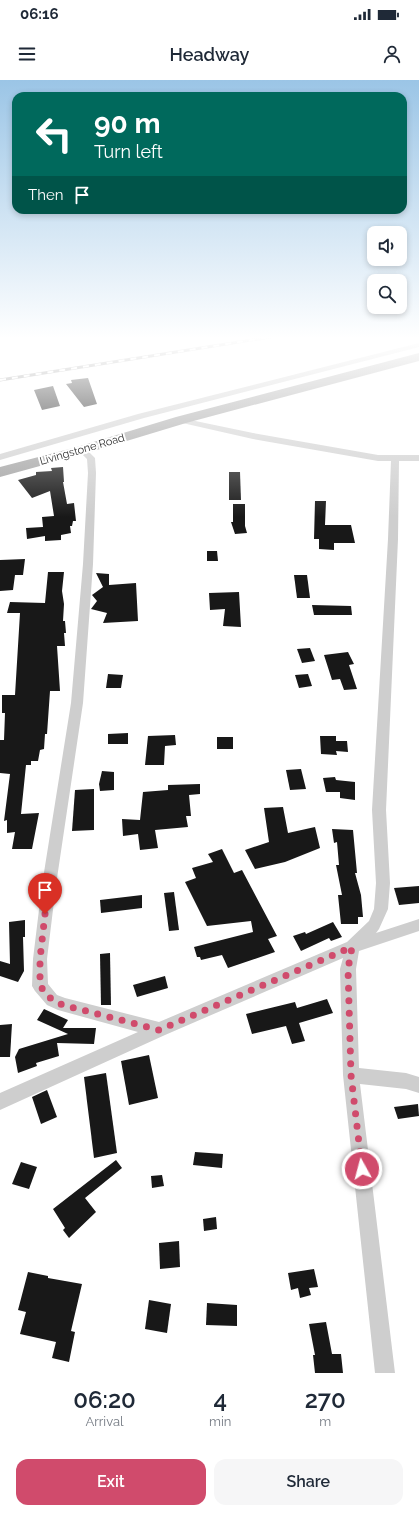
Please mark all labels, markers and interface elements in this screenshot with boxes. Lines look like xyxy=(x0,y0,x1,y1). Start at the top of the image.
text: 06:16 xyxy=(20,5,59,23)
icon: menu xyxy=(16,43,38,65)
icon: person xyxy=(381,43,403,65)
text: Headway xyxy=(170,44,249,65)
text: 90 m xyxy=(94,107,160,140)
icon: left xyxy=(28,108,80,160)
text: Turn left xyxy=(94,141,163,162)
icon: arrive xyxy=(71,184,93,206)
text: Then xyxy=(28,186,63,204)
map controls xyxy=(367,226,407,314)
button: sound xyxy=(367,226,407,266)
button: search xyxy=(367,274,407,314)
street label: Livingstone Road xyxy=(38,431,126,468)
pin xyxy=(28,873,62,914)
icon: arrive xyxy=(34,879,56,901)
position arrow xyxy=(341,1148,383,1190)
text: 06:20 xyxy=(73,1385,136,1414)
text: 4 xyxy=(213,1385,227,1414)
text: 270 xyxy=(305,1385,346,1414)
text: Arrival xyxy=(85,1414,124,1429)
text: min xyxy=(209,1414,231,1429)
text: m xyxy=(319,1414,331,1429)
button: Exit xyxy=(16,1459,206,1505)
button: Share xyxy=(214,1459,403,1505)

